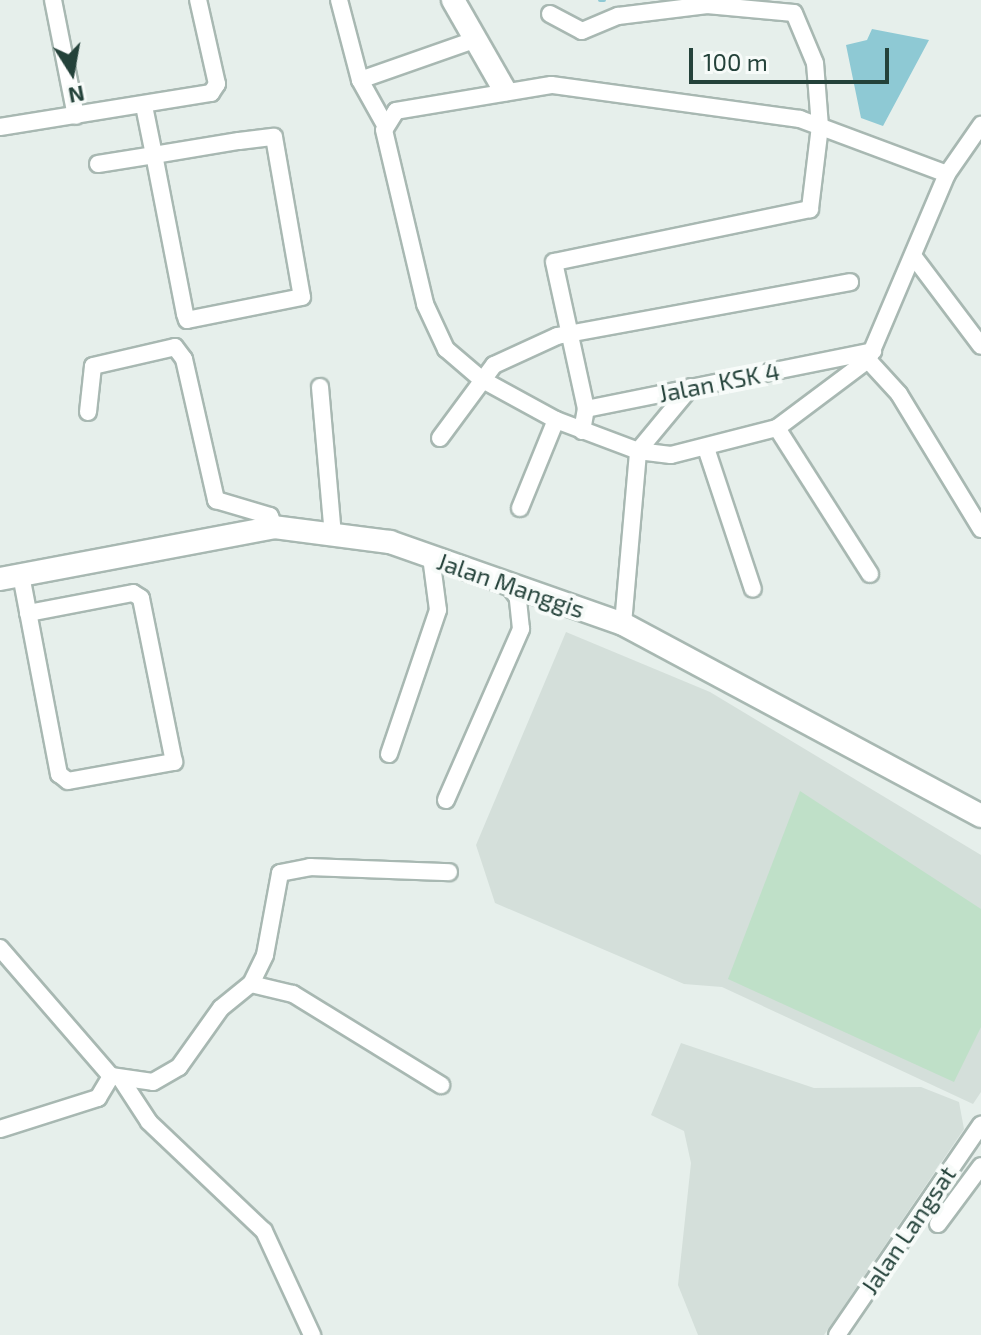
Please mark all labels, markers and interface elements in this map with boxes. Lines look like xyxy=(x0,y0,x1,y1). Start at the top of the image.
north arrow xyxy=(32,32,112,112)
scale bar xyxy=(693,32,893,82)
text: 100 m xyxy=(703,47,768,76)
text: N xyxy=(66,81,87,110)
street label: Jalan KSK 4 xyxy=(656,356,782,408)
street label: Jalan Manggis xyxy=(434,546,588,624)
street label: Jalan Langsat xyxy=(855,1160,961,1300)

